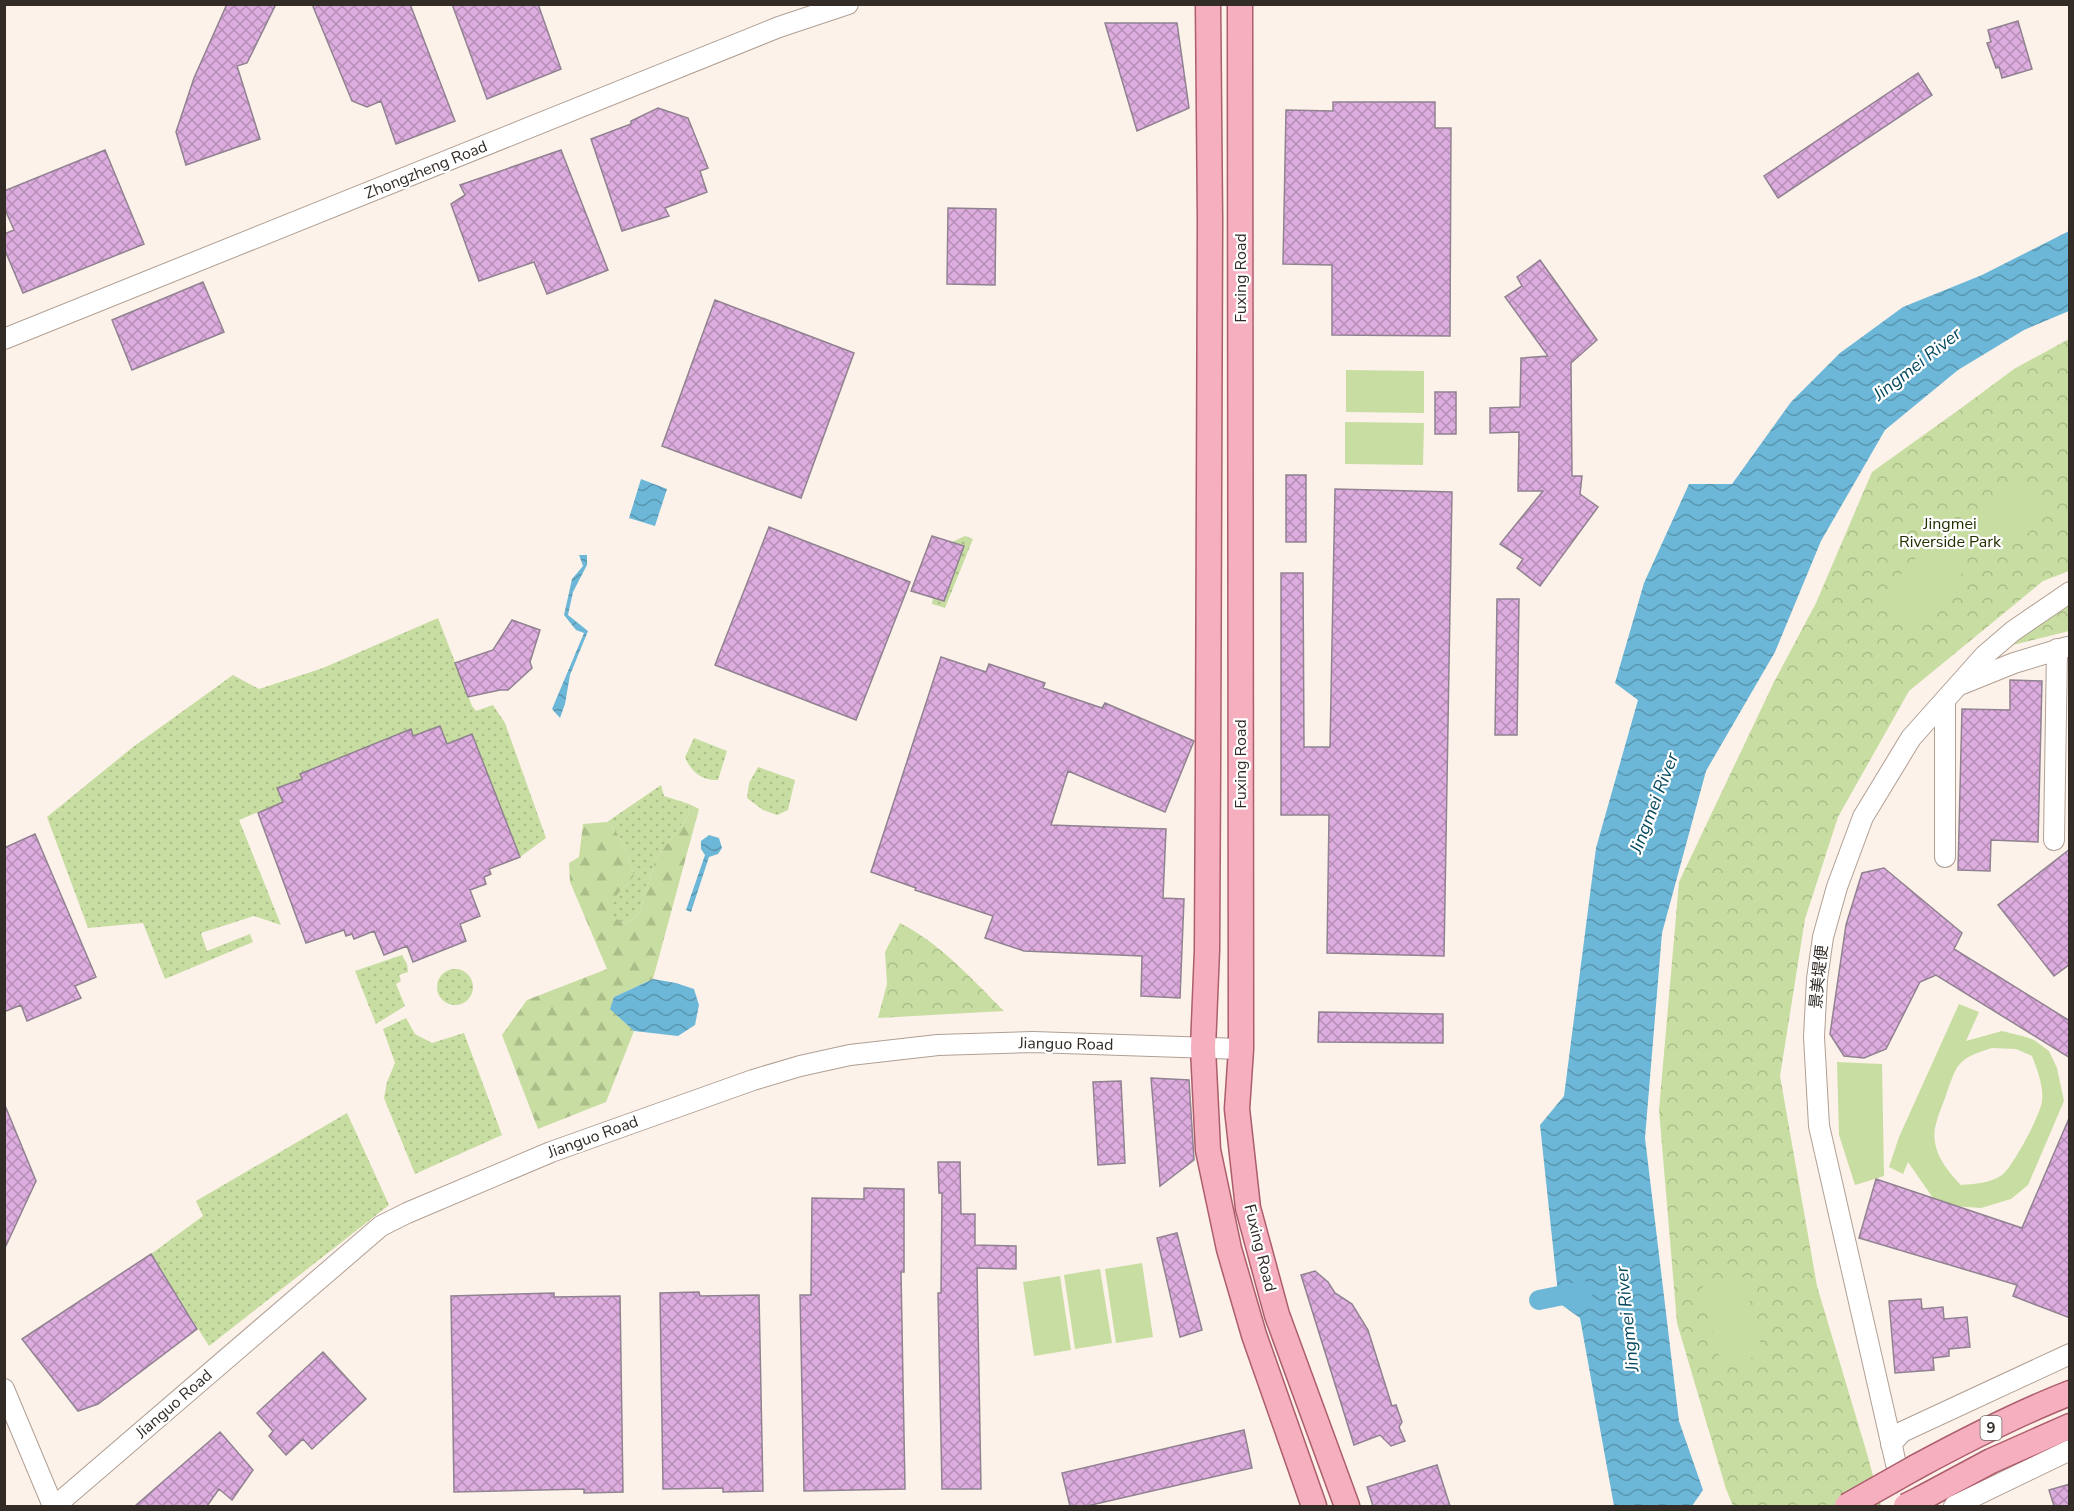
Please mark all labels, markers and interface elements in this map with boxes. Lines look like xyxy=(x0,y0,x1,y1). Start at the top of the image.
street label: Zhongzheng Road xyxy=(361,135,491,205)
street label: Fuxing Road xyxy=(1230,233,1252,323)
water label: Jingmei River xyxy=(1867,322,1967,407)
park label: Jingmei Riverside Park xyxy=(1899,513,2002,553)
street label: Fuxing Road xyxy=(1230,719,1252,809)
water label: Jingmei River xyxy=(1623,749,1684,858)
street label: 景美堤便 xyxy=(1805,944,1833,1010)
street label: Jianguo Road xyxy=(1017,1032,1114,1056)
street label: Jianguo Road xyxy=(544,1110,641,1164)
street label: Fuxing Road xyxy=(1239,1202,1281,1294)
water label: Jingmei River xyxy=(1609,1265,1645,1374)
street label: Jianguo Road xyxy=(130,1365,217,1444)
road number: 9 xyxy=(1980,1416,2002,1440)

